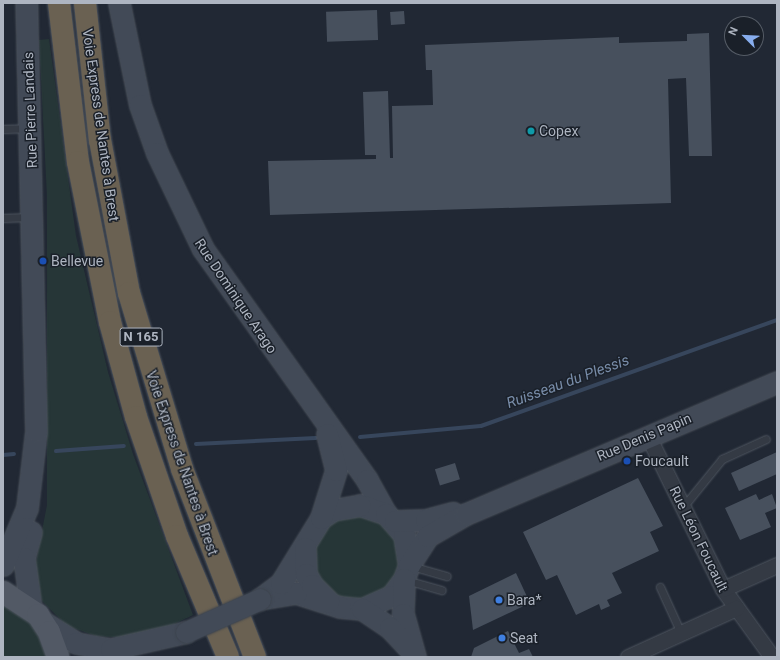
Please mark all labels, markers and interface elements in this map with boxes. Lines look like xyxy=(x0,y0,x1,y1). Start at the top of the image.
north arrow xyxy=(724,16,764,56)
text: N xyxy=(726,25,741,38)
street label: Voie Express de Nantes à Brest xyxy=(79,28,123,222)
street label: Rue Pierre Landais xyxy=(20,52,40,168)
place label: Copex xyxy=(539,123,578,139)
marker: Copex xyxy=(526,126,536,136)
street label: Rue Dominique Arago xyxy=(191,235,281,357)
place label: Bellevue xyxy=(51,253,103,269)
marker: Bellevue xyxy=(38,256,48,266)
road number: N 165 xyxy=(119,326,163,348)
water label: Ruisseau du Plessis xyxy=(504,351,632,413)
street label: Voie Express de Nantes à Brest xyxy=(142,369,222,557)
street label: Rue Denis Papin xyxy=(594,410,694,464)
place label: Foucault xyxy=(635,453,689,469)
marker: Foucault xyxy=(622,456,632,466)
street label: Rue Léon Foucault xyxy=(666,483,732,595)
place label: Bara* xyxy=(507,592,541,608)
marker: Bara* xyxy=(494,595,504,605)
place label: Seat xyxy=(510,630,538,646)
marker: Seat xyxy=(497,633,507,643)

